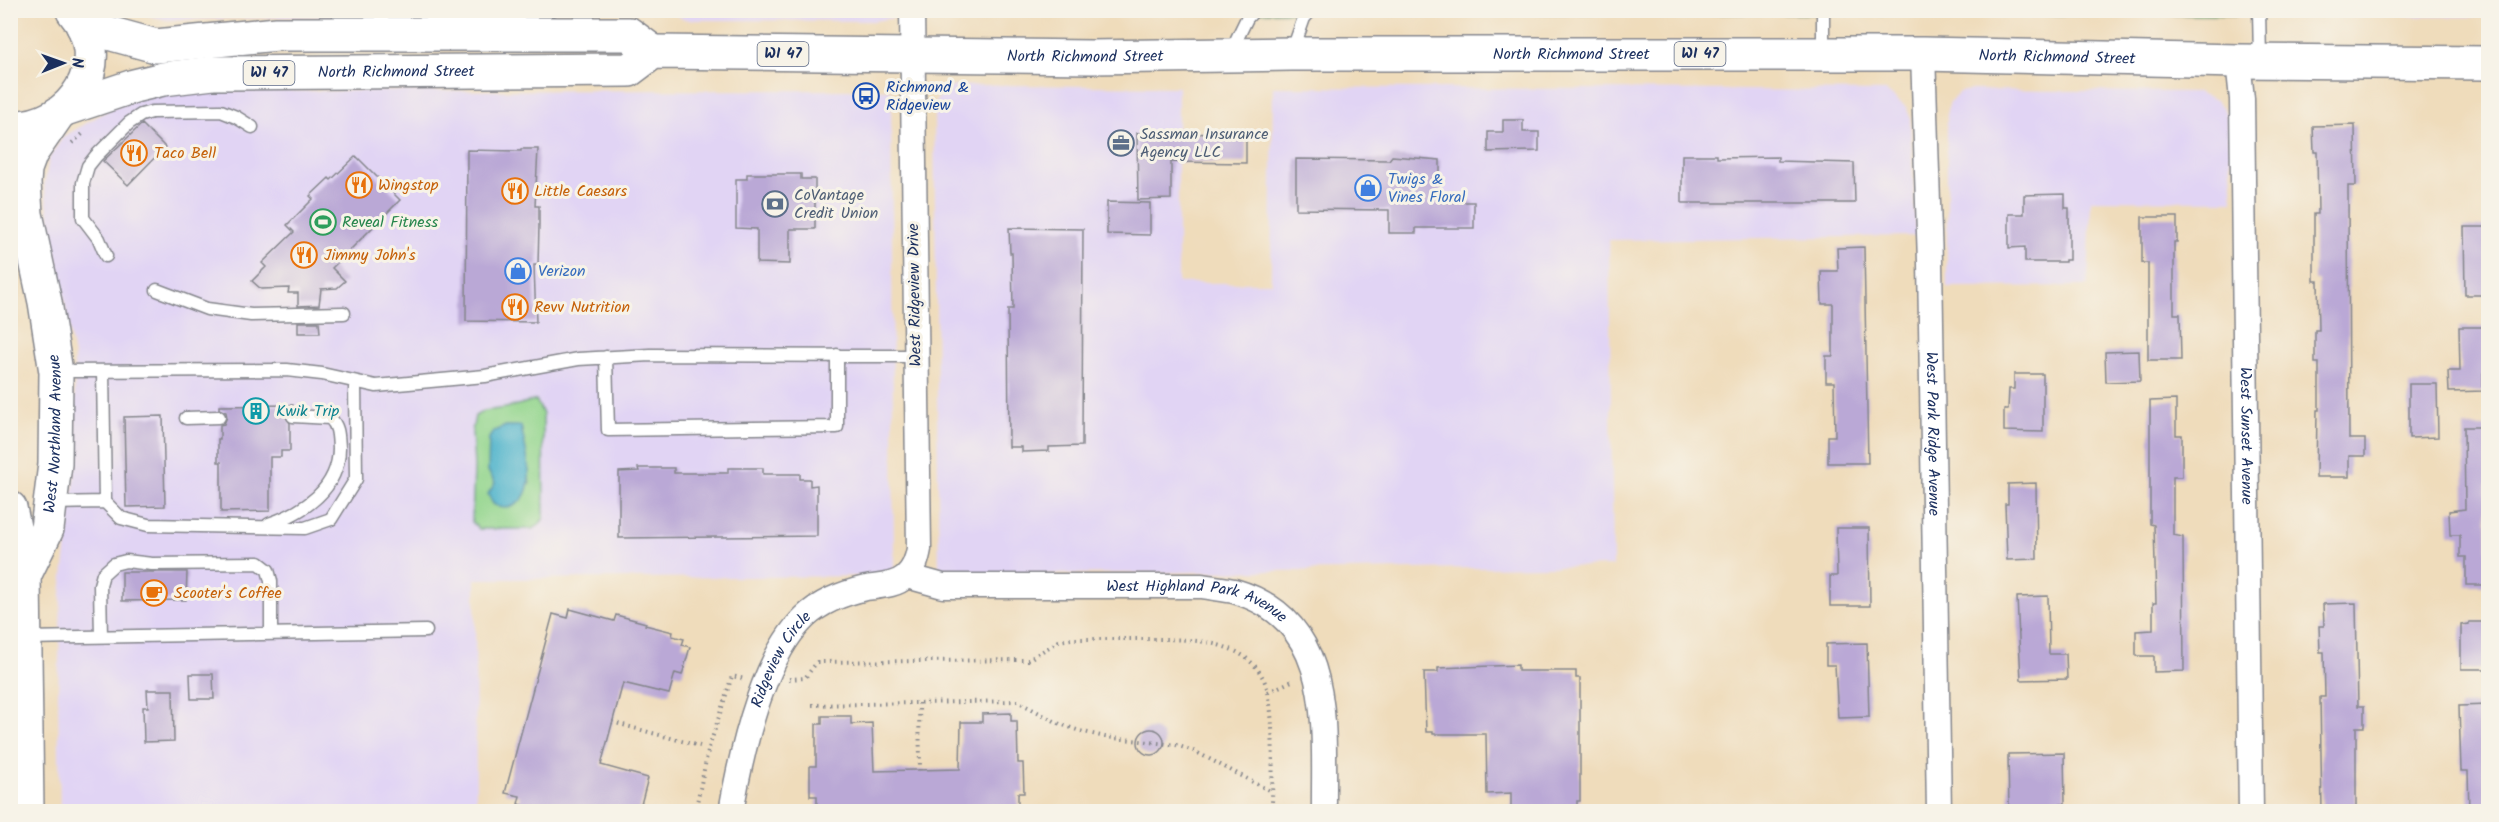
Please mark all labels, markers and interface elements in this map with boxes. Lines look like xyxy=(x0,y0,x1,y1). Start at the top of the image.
north arrow xyxy=(33,33,93,93)
road number: WI 47 xyxy=(758,42,808,66)
street label: North Richmond Street xyxy=(1493,42,1650,67)
road number: WI 47 xyxy=(1674,42,1726,66)
street label: North Richmond Street xyxy=(1007,43,1165,70)
street label: North Richmond Street xyxy=(1978,43,2137,71)
text: N xyxy=(64,57,89,68)
street label: North Richmond Street xyxy=(318,59,476,85)
road number: WI 47 xyxy=(244,61,294,85)
place label: Richmond & Ridgeview xyxy=(886,75,969,118)
bus stop icon: Richmond & Ridgeview xyxy=(851,81,881,111)
place label: Sassman Insurance Agency LLC xyxy=(1140,122,1268,165)
office icon: Sassman Insurance Agency LLC xyxy=(1106,128,1136,158)
restaurant icon: Taco Bell xyxy=(119,138,149,168)
place label: Taco Bell xyxy=(154,141,216,166)
place label: Twigs & Vines Floral xyxy=(1388,167,1466,210)
restaurant icon: Wingstop xyxy=(344,170,374,200)
place label: Wingstop xyxy=(378,173,439,198)
shop icon: Twigs & Vines Floral xyxy=(1353,173,1383,203)
restaurant icon: Little Caesars xyxy=(500,176,530,206)
place label: Little Caesars xyxy=(534,179,627,204)
place label: CoVantage Credit Union xyxy=(794,183,878,226)
bank icon: CoVantage Credit Union xyxy=(760,189,790,219)
sports icon: Reveal Fitness xyxy=(308,207,338,237)
place label: Reveal Fitness xyxy=(342,210,438,235)
street label: West Ridgeview Drive xyxy=(901,223,929,367)
restaurant icon: Jimmy John's xyxy=(289,240,319,270)
place label: Jimmy John's xyxy=(324,243,416,268)
shop icon: Verizon xyxy=(503,256,533,286)
place label: Verizon xyxy=(538,259,586,284)
restaurant icon: Revv Nutrition xyxy=(500,292,530,322)
place label: Revv Nutrition xyxy=(534,295,630,320)
street label: West Park Ridge Avenue xyxy=(1919,352,1947,516)
street label: West Northland Avenue xyxy=(37,353,69,514)
street label: West Sunset Avenue xyxy=(2233,367,2260,505)
building icon: Kwik Trip xyxy=(241,396,271,426)
place label: Kwik Trip xyxy=(276,399,340,424)
street label: West Highland Park Avenue xyxy=(1106,574,1293,629)
cafe icon: Scooter's Coffee xyxy=(139,578,169,608)
place label: Scooter's Coffee xyxy=(174,581,282,606)
street label: Ridgeview Circle xyxy=(744,605,817,711)

